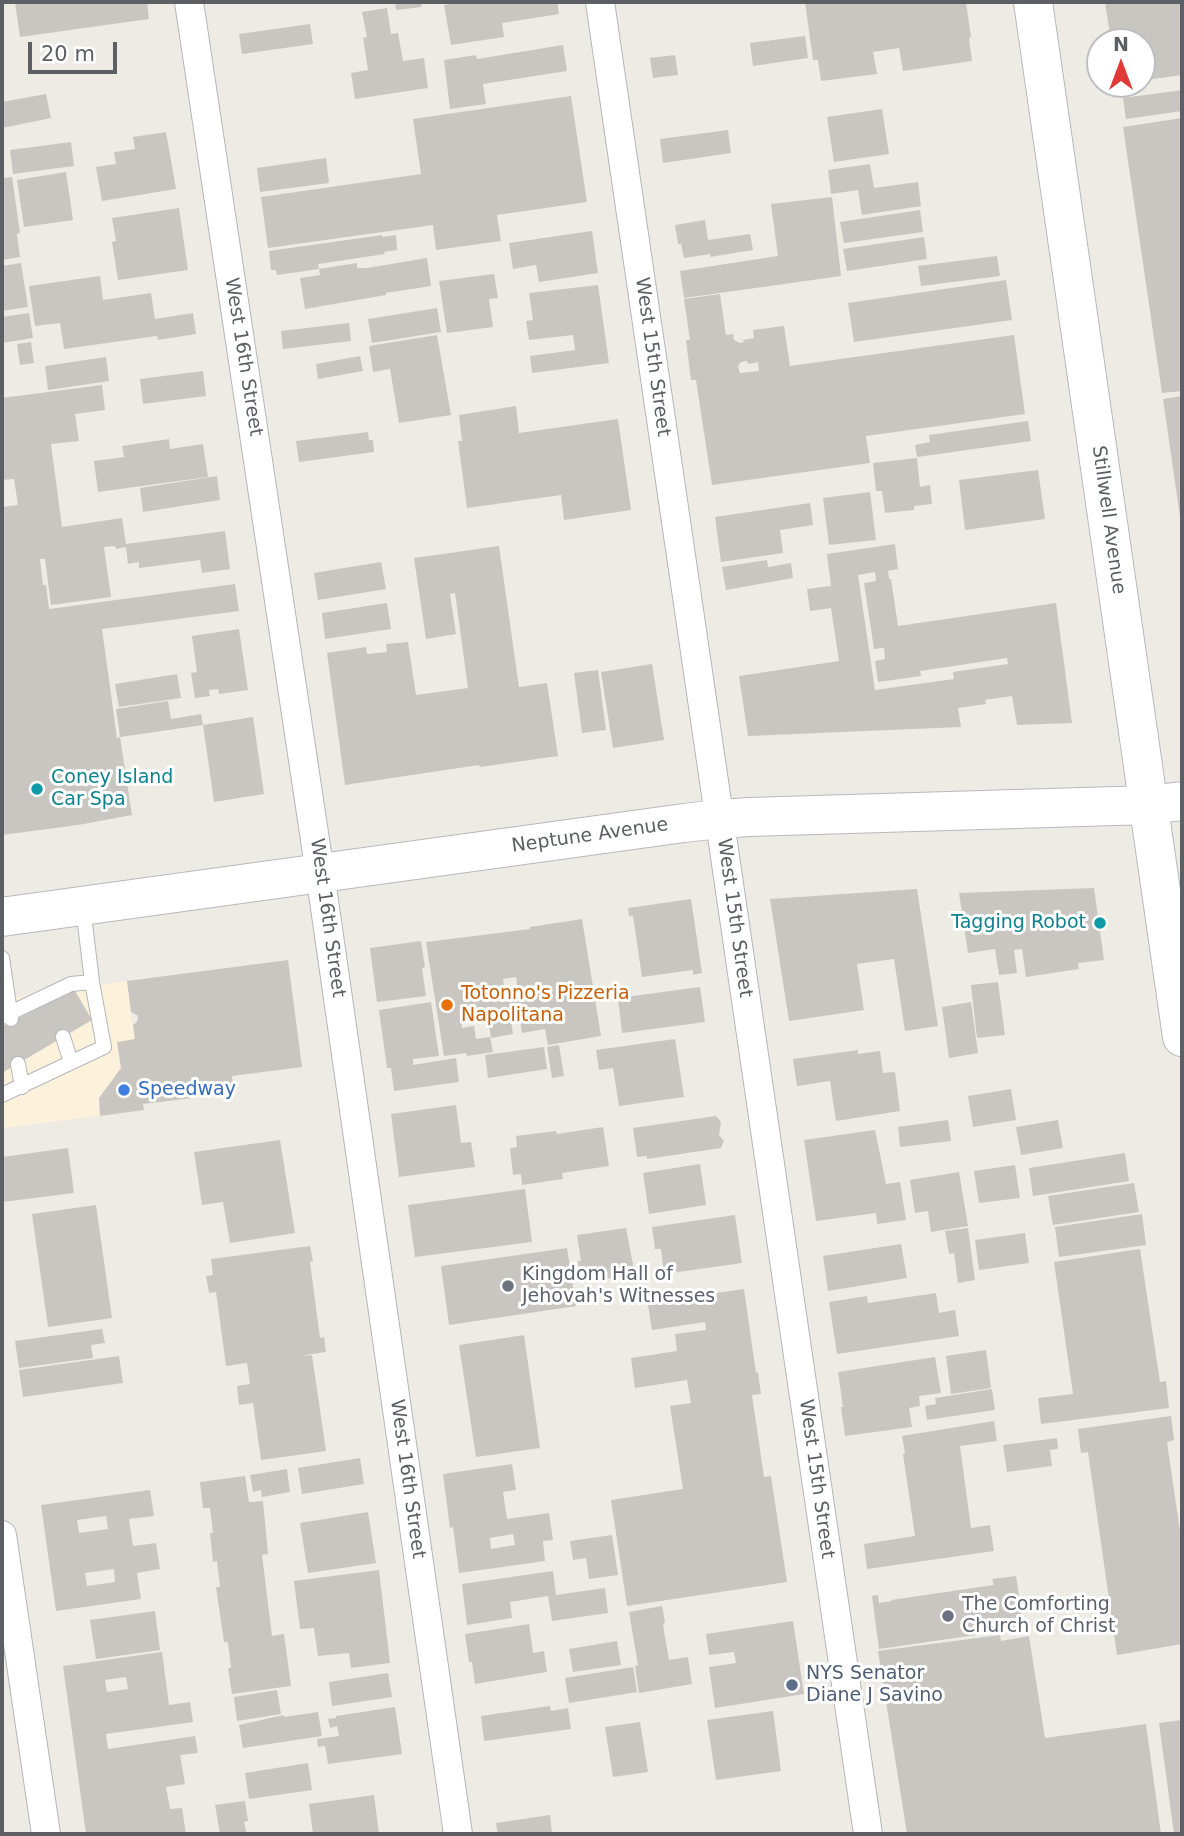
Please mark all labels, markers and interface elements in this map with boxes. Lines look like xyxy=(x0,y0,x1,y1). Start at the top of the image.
scale bar xyxy=(32,28,121,72)
north arrow xyxy=(1086,28,1156,98)
text: N xyxy=(1113,33,1129,55)
text: 20 m xyxy=(41,42,95,66)
street label: West 16th Street xyxy=(219,276,267,438)
street label: West 15th Street xyxy=(630,276,674,438)
street label: Stillwell Avenue xyxy=(1086,444,1130,596)
place label: Coney Island Car Spa xyxy=(51,767,173,811)
marker: Coney Island Car Spa xyxy=(29,781,45,797)
street label: Neptune Avenue xyxy=(510,814,670,858)
street label: West 16th Street xyxy=(305,837,349,999)
street label: West 15th Street xyxy=(712,837,756,999)
place label: Tagging Robot xyxy=(951,912,1086,934)
marker: Tagging Robot xyxy=(1092,915,1108,931)
place label: Totonno's Pizzeria Napolitana xyxy=(461,983,630,1027)
marker: Totonno's Pizzeria Napolitana xyxy=(439,997,455,1013)
place label: Speedway xyxy=(138,1079,236,1101)
marker: Speedway xyxy=(116,1082,132,1098)
place label: Kingdom Hall of Jehovah's Witnesses xyxy=(522,1264,715,1308)
marker: Kingdom Hall of Jehovah's Witnesses xyxy=(500,1278,516,1294)
street label: West 16th Street xyxy=(385,1398,429,1560)
street label: West 15th Street xyxy=(794,1398,838,1560)
place label: The Comforting Church of Christ xyxy=(962,1594,1115,1638)
marker: The Comforting Church of Christ xyxy=(940,1608,956,1624)
place label: NYS Senator Diane J Savino xyxy=(806,1663,943,1707)
marker: NYS Senator Diane J Savino xyxy=(784,1677,800,1693)

